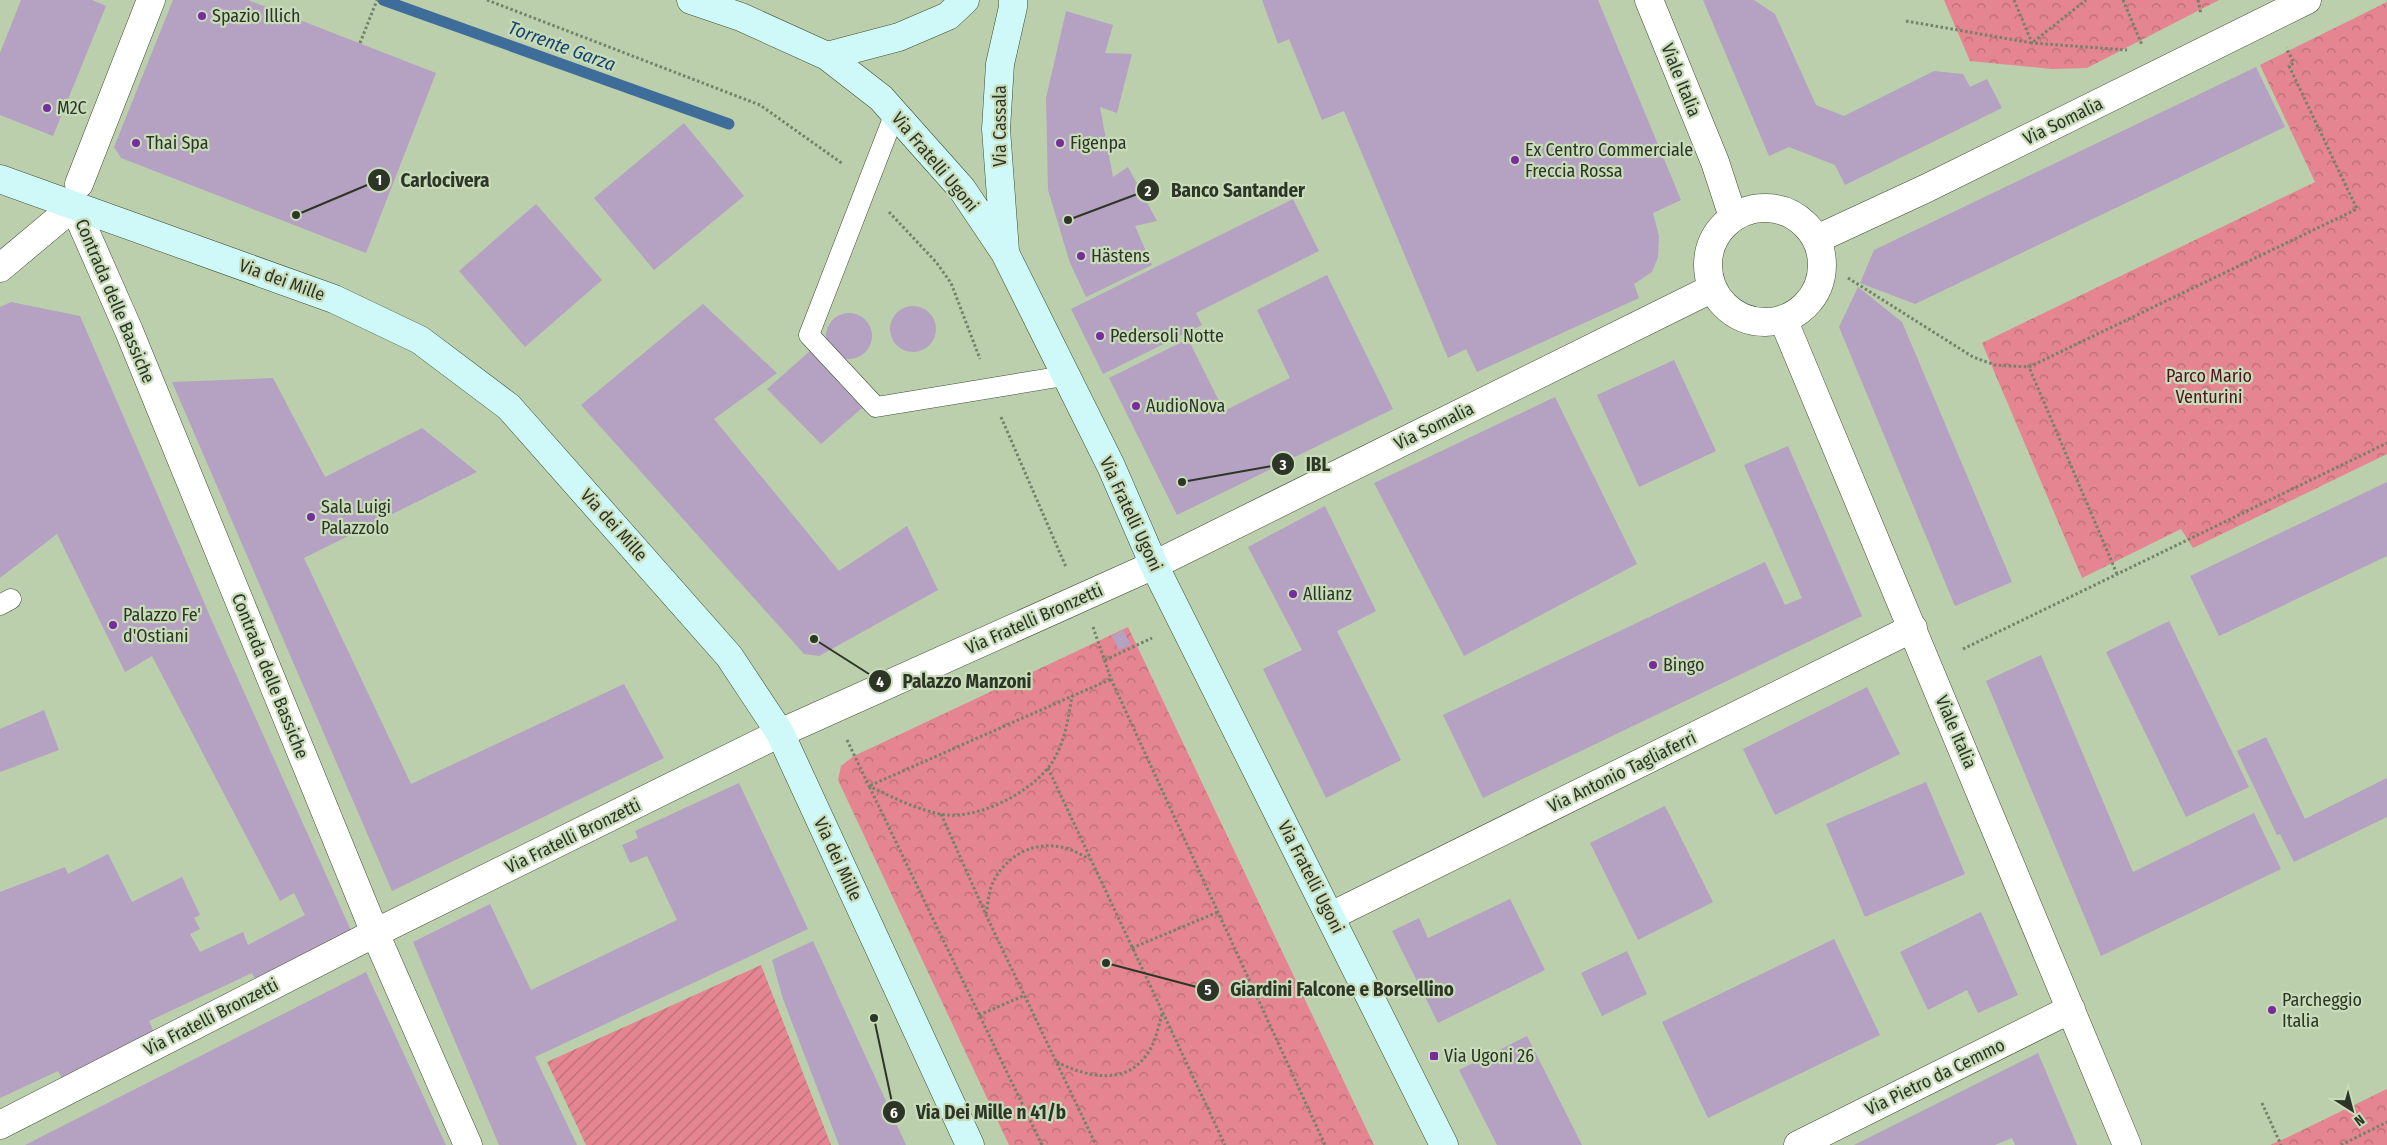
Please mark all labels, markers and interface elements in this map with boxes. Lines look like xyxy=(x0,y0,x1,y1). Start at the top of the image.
place label: Spazio Illich xyxy=(212,5,300,27)
marker: Spazio Illich xyxy=(196,10,208,22)
water label: Torrente Garza xyxy=(505,16,619,76)
street label: Viale Italia xyxy=(1656,40,1706,120)
street label: Via Cassala xyxy=(989,85,1011,167)
street label: Via Somalia xyxy=(2020,92,2107,150)
place label: M2C xyxy=(57,97,87,119)
marker: M2C xyxy=(41,102,53,114)
street label: Via Fratelli Ugoni xyxy=(887,108,983,216)
place label: Thai Spa xyxy=(146,132,209,154)
place label: Figenpa xyxy=(1070,132,1127,154)
marker: Thai Spa xyxy=(130,137,142,149)
marker: Figenpa xyxy=(1054,137,1066,149)
place label: Ex Centro Commerciale Freccia Rossa xyxy=(1525,139,1693,182)
marker: Ex Centro Commerciale Freccia Rossa xyxy=(1509,154,1521,166)
callout: Carlocivera xyxy=(366,163,500,197)
text: Carlocivera xyxy=(401,169,489,192)
text: 1 xyxy=(376,171,382,189)
callout: Banco Santander xyxy=(1136,173,1315,207)
text: Banco Santander xyxy=(1171,179,1306,202)
text: 2 xyxy=(1144,182,1152,200)
street label: Contrada delle Bassiche xyxy=(70,216,160,387)
place label: Hästens xyxy=(1091,245,1150,267)
marker: Hästens xyxy=(1075,250,1087,262)
street label: Via dei Mille xyxy=(236,254,328,306)
place label: Pedersoli Notte xyxy=(1110,325,1224,347)
marker: Pedersoli Notte xyxy=(1094,330,1106,342)
park label: Parco Mario Venturini xyxy=(2166,365,2252,408)
place label: AudioNova xyxy=(1146,395,1226,417)
street label: Via Somalia xyxy=(1391,397,1478,455)
marker: AudioNova xyxy=(1130,400,1142,412)
callout: IBL xyxy=(1271,447,1340,481)
street label: Via Fratelli Ugoni xyxy=(1095,453,1167,575)
text: IBL xyxy=(1306,453,1330,476)
text: 3 xyxy=(1278,456,1287,474)
street label: Via dei Mille xyxy=(576,484,652,566)
place label: Sala Luigi Palazzolo xyxy=(321,496,391,539)
marker: Sala Luigi Palazzolo xyxy=(305,511,317,523)
street label: Via Fratelli Bronzetti xyxy=(962,579,1106,659)
place label: Allianz xyxy=(1303,583,1352,605)
marker: Allianz xyxy=(1287,588,1299,600)
street label: Contrada delle Bassiche xyxy=(227,590,313,762)
place label: Palazzo Fe' d'Ostiani xyxy=(123,604,201,647)
marker: Palazzo Fe' d'Ostiani xyxy=(107,619,119,631)
place label: Bingo xyxy=(1663,654,1705,676)
marker: Bingo xyxy=(1647,659,1659,671)
callout: Palazzo Manzoni xyxy=(868,664,1042,698)
text: Palazzo Manzoni xyxy=(903,670,1032,693)
text: 4 xyxy=(876,673,884,691)
street label: Viale Italia xyxy=(1931,692,1981,772)
street label: Via Antonio Tagliaferri xyxy=(1544,727,1700,817)
street label: Via Fratelli Bronzetti xyxy=(502,794,644,878)
street label: Via dei Mille xyxy=(809,814,867,904)
street label: Via Fratelli Ugoni xyxy=(1273,817,1349,937)
callout: Giardini Falcone e Borsellino xyxy=(1196,973,1464,1007)
street label: Via Fratelli Bronzetti xyxy=(140,974,282,1060)
text: Giardini Falcone e Borsellino xyxy=(1230,978,1454,1001)
text: 5 xyxy=(1204,981,1212,999)
place label: Parcheggio Italia xyxy=(2282,989,2362,1032)
marker: Parcheggio Italia xyxy=(2266,1004,2278,1016)
street label: Via Pietro da Cemmo xyxy=(1862,1034,2008,1120)
place label: Via Ugoni 26 xyxy=(1444,1045,1534,1067)
marker: Via Ugoni 26 xyxy=(1428,1050,1440,1062)
north arrow xyxy=(2327,1085,2377,1135)
callout: Via Dei Mille n 41/b xyxy=(881,1095,1077,1129)
text: Via Dei Mille n 41/b xyxy=(915,1101,1066,1124)
text: 6 xyxy=(890,1104,898,1122)
text: N xyxy=(2351,1111,2368,1129)

